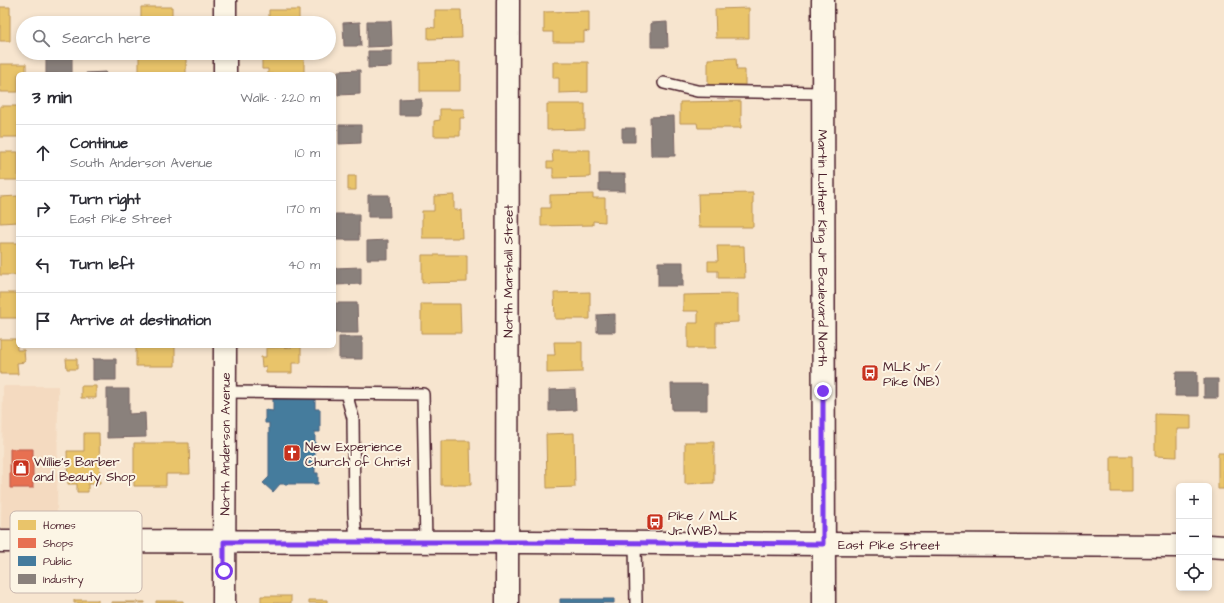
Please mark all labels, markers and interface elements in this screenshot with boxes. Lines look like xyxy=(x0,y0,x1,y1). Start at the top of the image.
search box xyxy=(16,16,336,60)
icon: search xyxy=(30,27,52,49)
text: Search here xyxy=(62,28,151,49)
text: 3 min xyxy=(32,86,72,110)
text: Walk · 220 m xyxy=(240,89,320,107)
street label: Martin Luther King Jr Boulevard North xyxy=(812,130,832,367)
text: Continue xyxy=(70,133,128,154)
icon: ahead xyxy=(32,142,54,164)
text: 10 m xyxy=(295,144,320,162)
text: South Anderson Avenue xyxy=(70,154,213,172)
text: Turn right xyxy=(70,189,141,210)
icon: right xyxy=(32,198,54,220)
text: 170 m xyxy=(287,200,320,218)
street label: North Marshall Street xyxy=(499,204,518,338)
text: East Pike Street xyxy=(70,210,172,228)
icon: left xyxy=(32,254,54,276)
text: Turn left xyxy=(70,254,134,275)
text: 40 m xyxy=(288,256,320,274)
icon: arrive xyxy=(32,310,54,332)
text: Arrive at destination xyxy=(70,310,211,331)
place label: MLK Jr / Pike (NB) xyxy=(883,358,941,391)
bus stop icon: MLK Jr / Pike (NB) xyxy=(860,363,880,383)
street label: North Anderson Avenue xyxy=(216,372,235,516)
route end xyxy=(814,382,832,400)
place label: New Experience Church of Christ xyxy=(305,438,412,471)
church icon: New Experience Church of Christ xyxy=(282,443,302,463)
place label: Willie's Barber and Beauty Shop xyxy=(34,453,135,487)
shop icon: Willie's Barber and Beauty Shop xyxy=(11,458,31,478)
map controls xyxy=(1176,483,1212,591)
button: + xyxy=(1176,483,1212,519)
place label: Pike / MLK Jr (WB) xyxy=(668,507,737,540)
legend xyxy=(10,511,142,593)
bus stop icon: Pike / MLK Jr (WB) xyxy=(645,512,665,532)
text: Homes xyxy=(43,518,76,533)
button: − xyxy=(1176,519,1212,555)
text: Shops xyxy=(43,536,74,551)
street label: East Pike Street xyxy=(838,536,941,555)
text: Public xyxy=(43,554,72,569)
button: locate xyxy=(1176,555,1212,591)
route start xyxy=(215,562,233,580)
text: Industry xyxy=(43,572,83,588)

